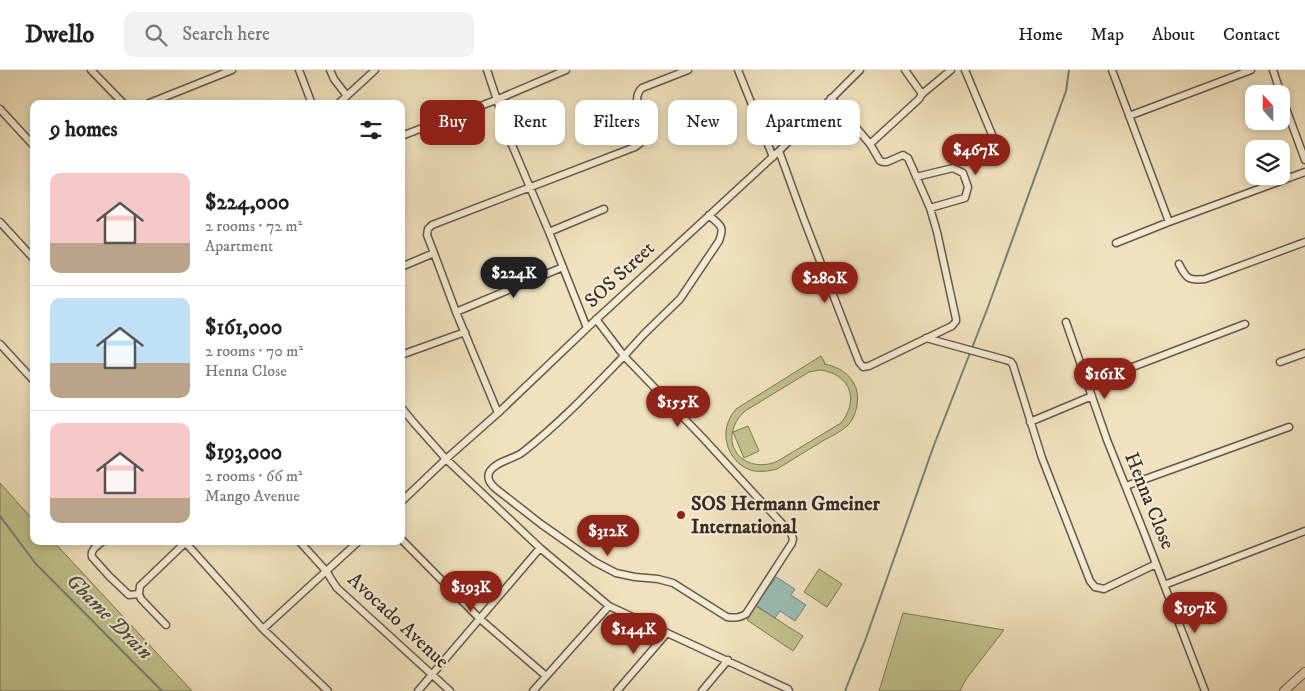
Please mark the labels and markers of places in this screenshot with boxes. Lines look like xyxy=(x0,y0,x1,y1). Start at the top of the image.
pin: $467K xyxy=(941,134,1011,176)
pin: $224K xyxy=(479,256,549,299)
pin: $280K xyxy=(790,262,860,304)
pin: $161K xyxy=(1070,358,1140,400)
pin: $155K xyxy=(643,386,713,428)
place label: SOS Hermann Gmeiner International xyxy=(691,492,880,540)
marker: SOS Hermann Gmeiner International xyxy=(675,509,687,521)
pin: $312K xyxy=(573,514,643,557)
pin: $193K xyxy=(436,570,506,613)
pin: $197K xyxy=(1160,592,1230,634)
pin: $144K xyxy=(599,612,669,655)

